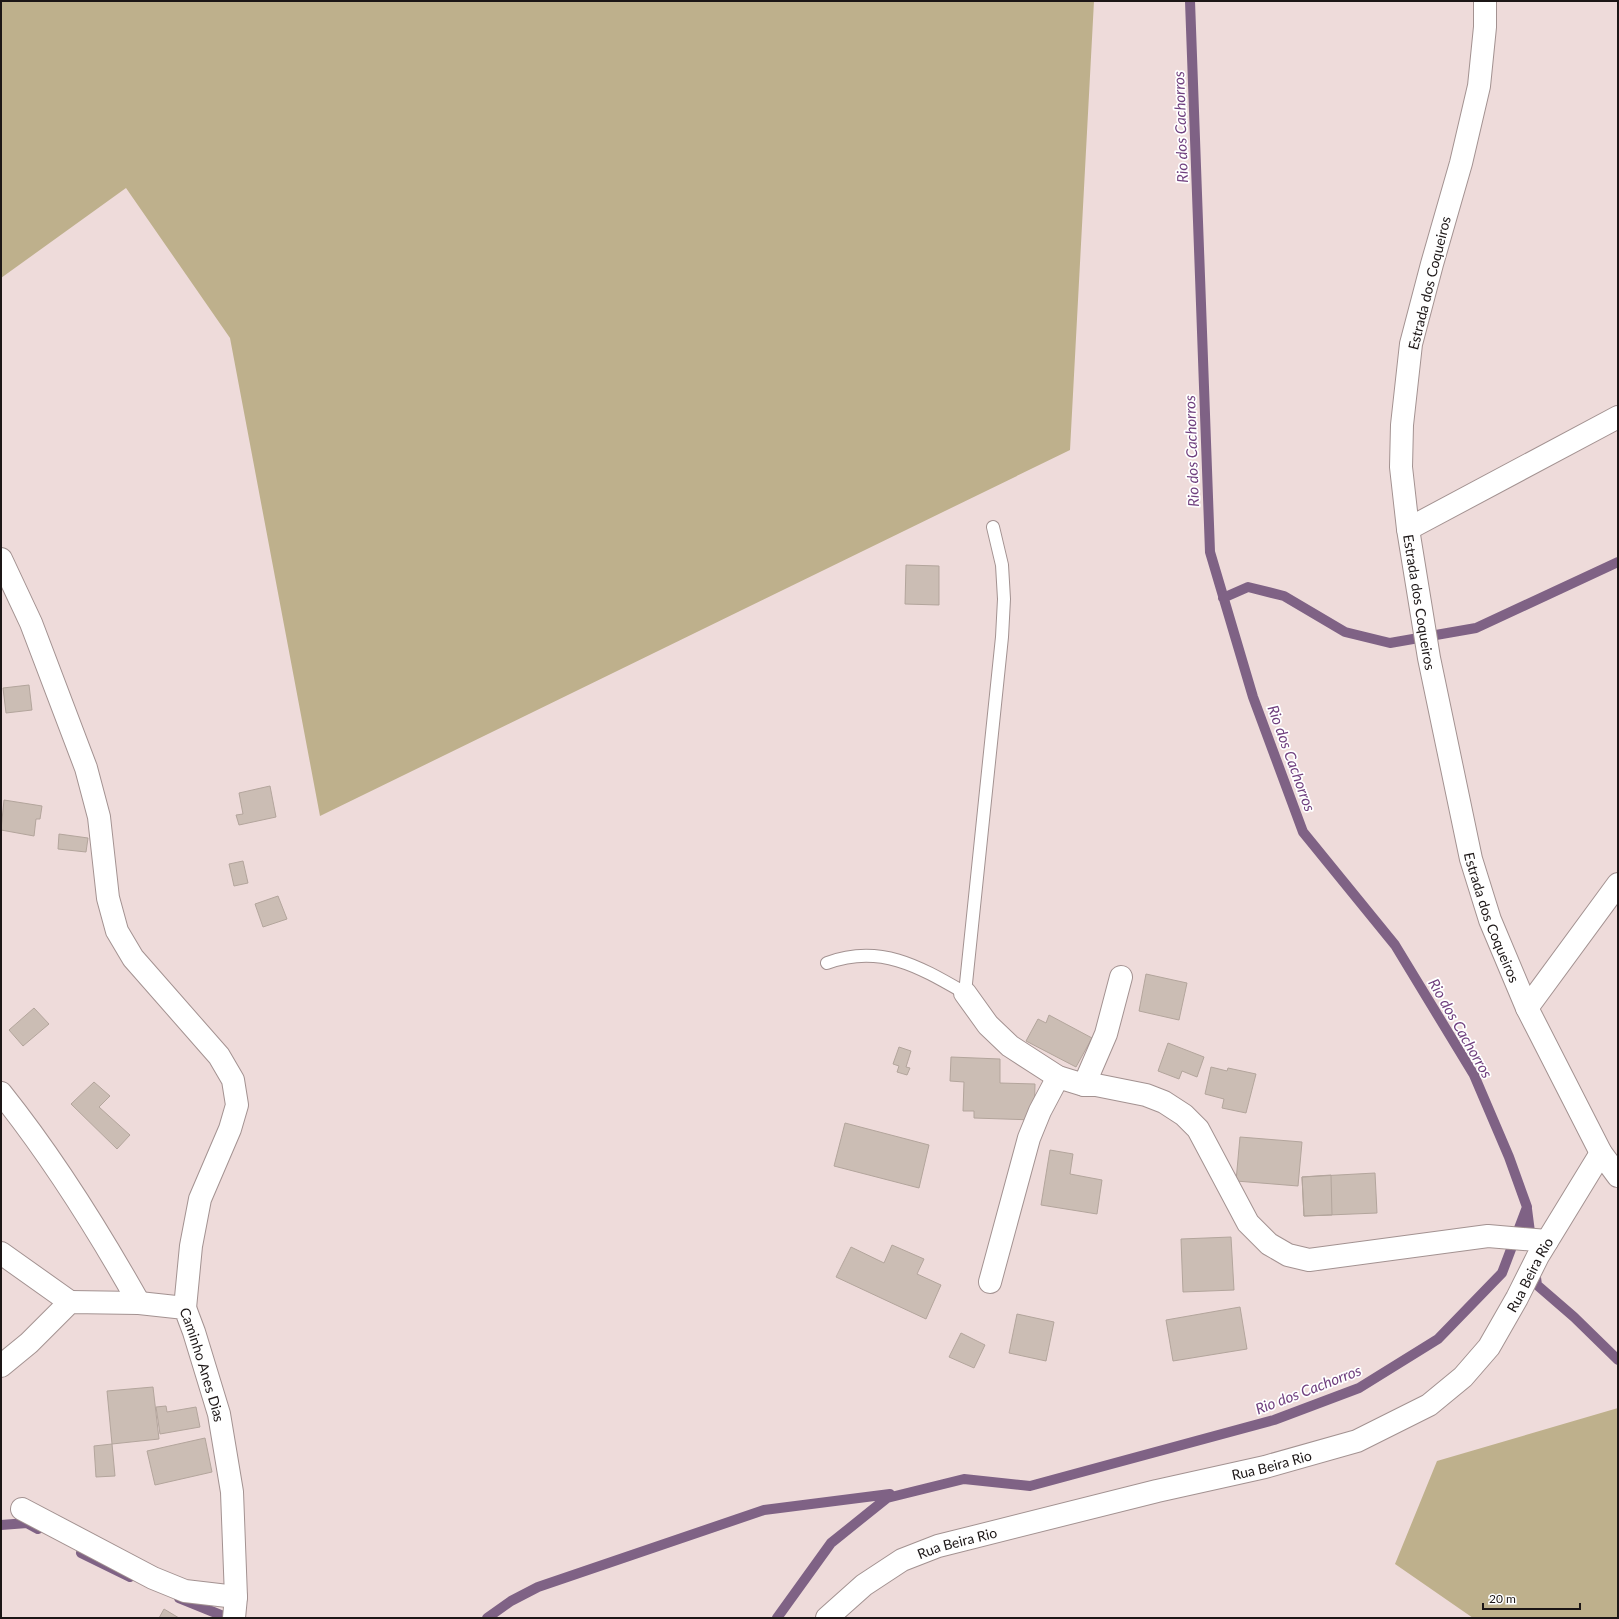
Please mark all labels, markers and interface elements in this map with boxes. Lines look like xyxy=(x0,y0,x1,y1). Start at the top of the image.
water label: Rio dos Cachorros xyxy=(1169,71,1191,183)
street label: Estrada dos Coqueiros xyxy=(1404,214,1454,352)
water label: Rio dos Cachorros xyxy=(1180,395,1202,507)
street label: Estrada dos Coqueiros xyxy=(1400,533,1440,671)
water label: Rio dos Cachorros xyxy=(1264,702,1320,814)
street label: Estrada dos Coqueiros xyxy=(1461,851,1524,985)
water label: Rio dos Cachorros xyxy=(1425,975,1497,1081)
street label: Rua Beira Rio xyxy=(1502,1234,1556,1315)
street label: Caminho Anes Dias xyxy=(177,1305,229,1423)
water label: Rio dos Cachorros xyxy=(1253,1361,1363,1417)
street label: Rua Beira Rio xyxy=(1230,1446,1314,1483)
street label: Rua Beira Rio xyxy=(915,1523,999,1562)
scale bar xyxy=(1483,1585,1580,1611)
text: 20 m xyxy=(1489,1591,1516,1606)

